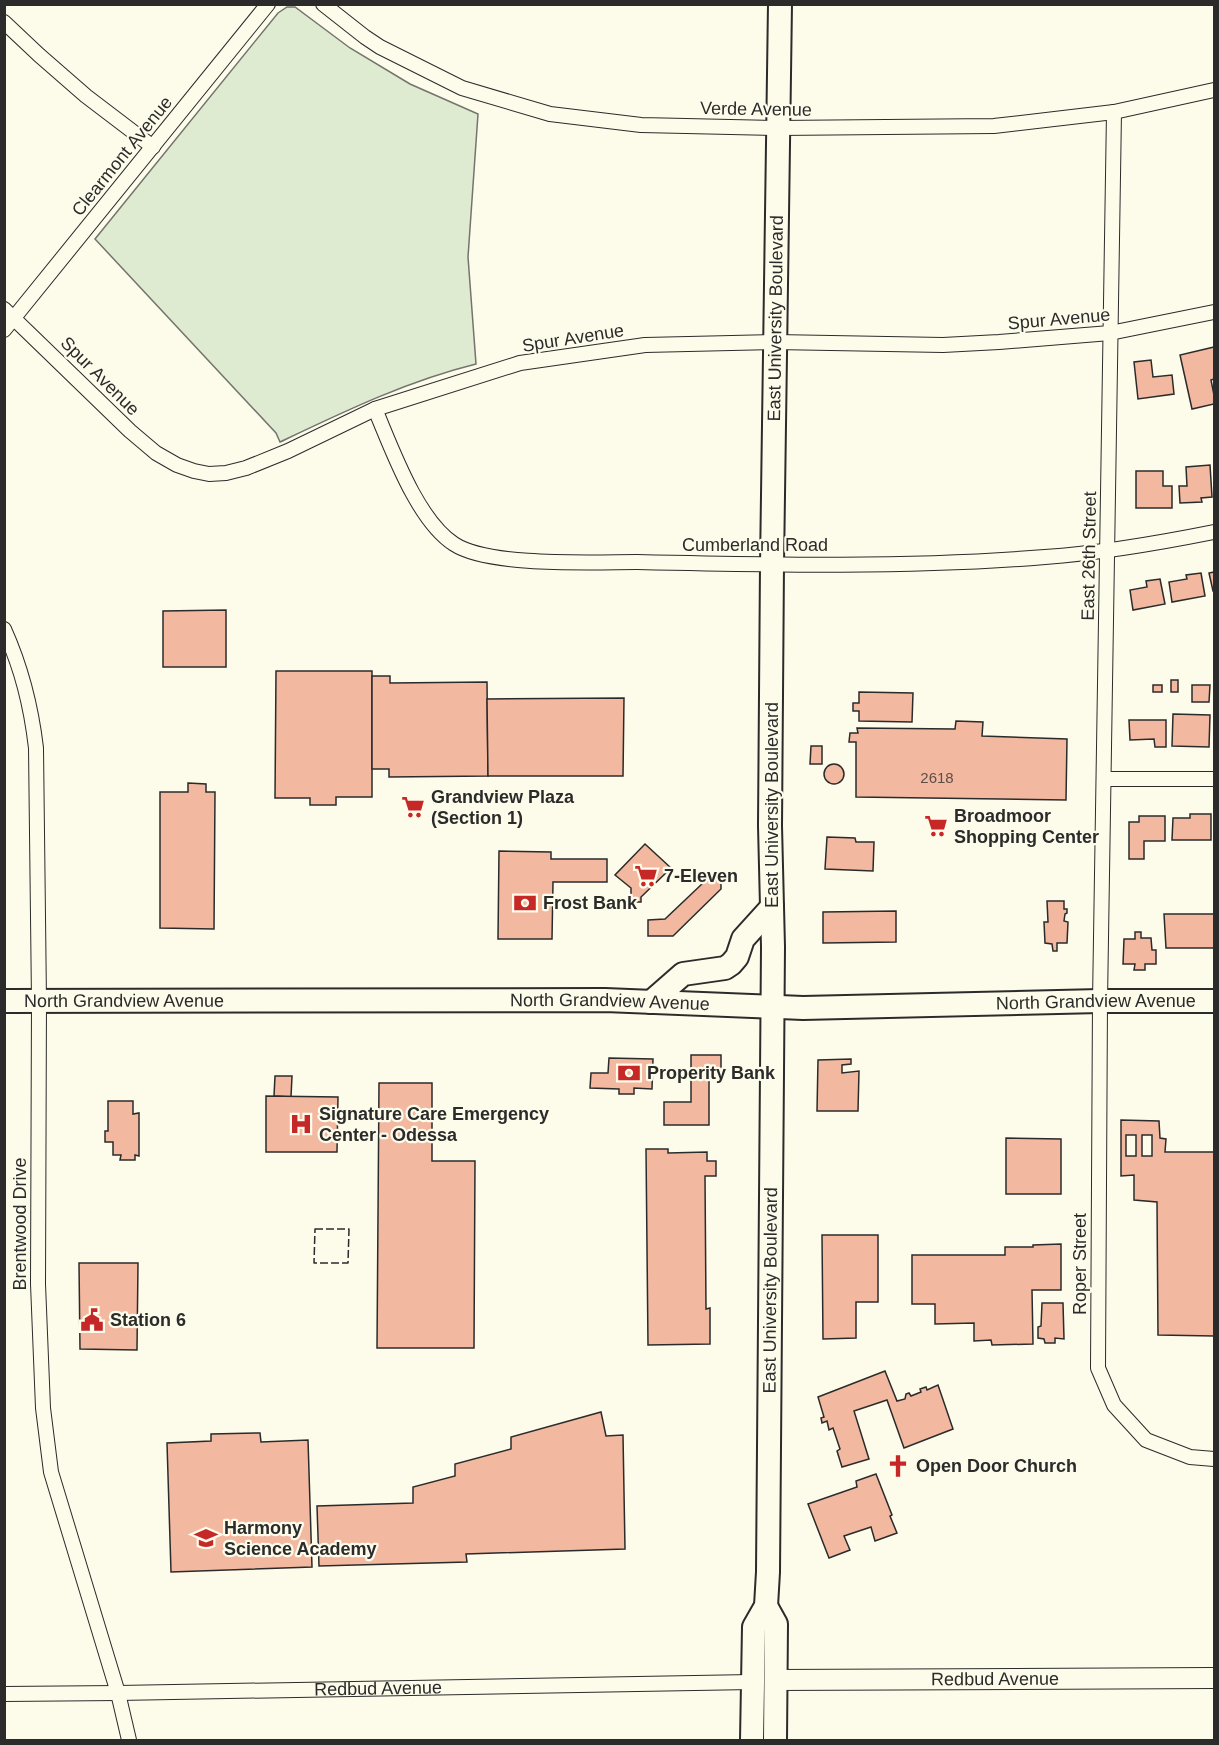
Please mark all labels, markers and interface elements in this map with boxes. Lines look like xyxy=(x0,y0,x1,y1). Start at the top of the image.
street label: Clearmont Avenue xyxy=(68,92,176,220)
street label: Verde Avenue xyxy=(700,98,812,120)
street label: East University Boulevard xyxy=(764,215,787,422)
street label: Spur Avenue xyxy=(1007,305,1111,333)
street label: Spur Avenue xyxy=(521,320,625,356)
street label: Spur Avenue xyxy=(57,333,143,419)
street label: East 26th Street xyxy=(1078,491,1100,621)
street label: Cumberland Road xyxy=(682,535,828,555)
street label: East University Boulevard xyxy=(762,702,782,908)
house number: 2618 xyxy=(920,769,954,786)
place label: Grandview Plaza (Section 1) xyxy=(431,787,575,828)
supermarket icon: Grandview Plaza (Section 1) xyxy=(400,794,426,820)
place label: Broadmoor Shopping Center xyxy=(954,806,1099,847)
supermarket icon: Broadmoor Shopping Center xyxy=(923,813,949,839)
supermarket icon: 7-Eleven xyxy=(633,863,659,889)
place label: 7-Eleven xyxy=(664,866,738,886)
bank icon: Frost Bank xyxy=(512,890,538,916)
place label: Frost Bank xyxy=(543,893,638,913)
street label: North Grandview Avenue xyxy=(510,990,710,1014)
street label: North Grandview Avenue xyxy=(24,991,224,1011)
street label: North Grandview Avenue xyxy=(996,991,1196,1013)
bank icon: Properity Bank xyxy=(616,1060,642,1086)
place label: Properity Bank xyxy=(647,1063,776,1083)
place label: Signature Care Emergency Center - Odessa xyxy=(319,1104,549,1145)
hospital icon: Signature Care Emergency Center - Odessa xyxy=(288,1111,314,1137)
street label: Brentwood Drive xyxy=(10,1157,30,1291)
street label: East University Boulevard xyxy=(759,1187,781,1393)
street label: Roper Street xyxy=(1070,1213,1090,1315)
public building icon: Station 6 xyxy=(79,1307,105,1333)
place label: Station 6 xyxy=(110,1310,186,1330)
church icon: Open Door Church xyxy=(885,1453,911,1479)
place label: Open Door Church xyxy=(916,1456,1077,1476)
place label: Harmony Science Academy xyxy=(224,1518,376,1559)
school or university icon: Harmony Science Academy xyxy=(193,1525,219,1551)
street label: Redbud Avenue xyxy=(931,1669,1059,1689)
street label: Redbud Avenue xyxy=(314,1677,442,1700)

